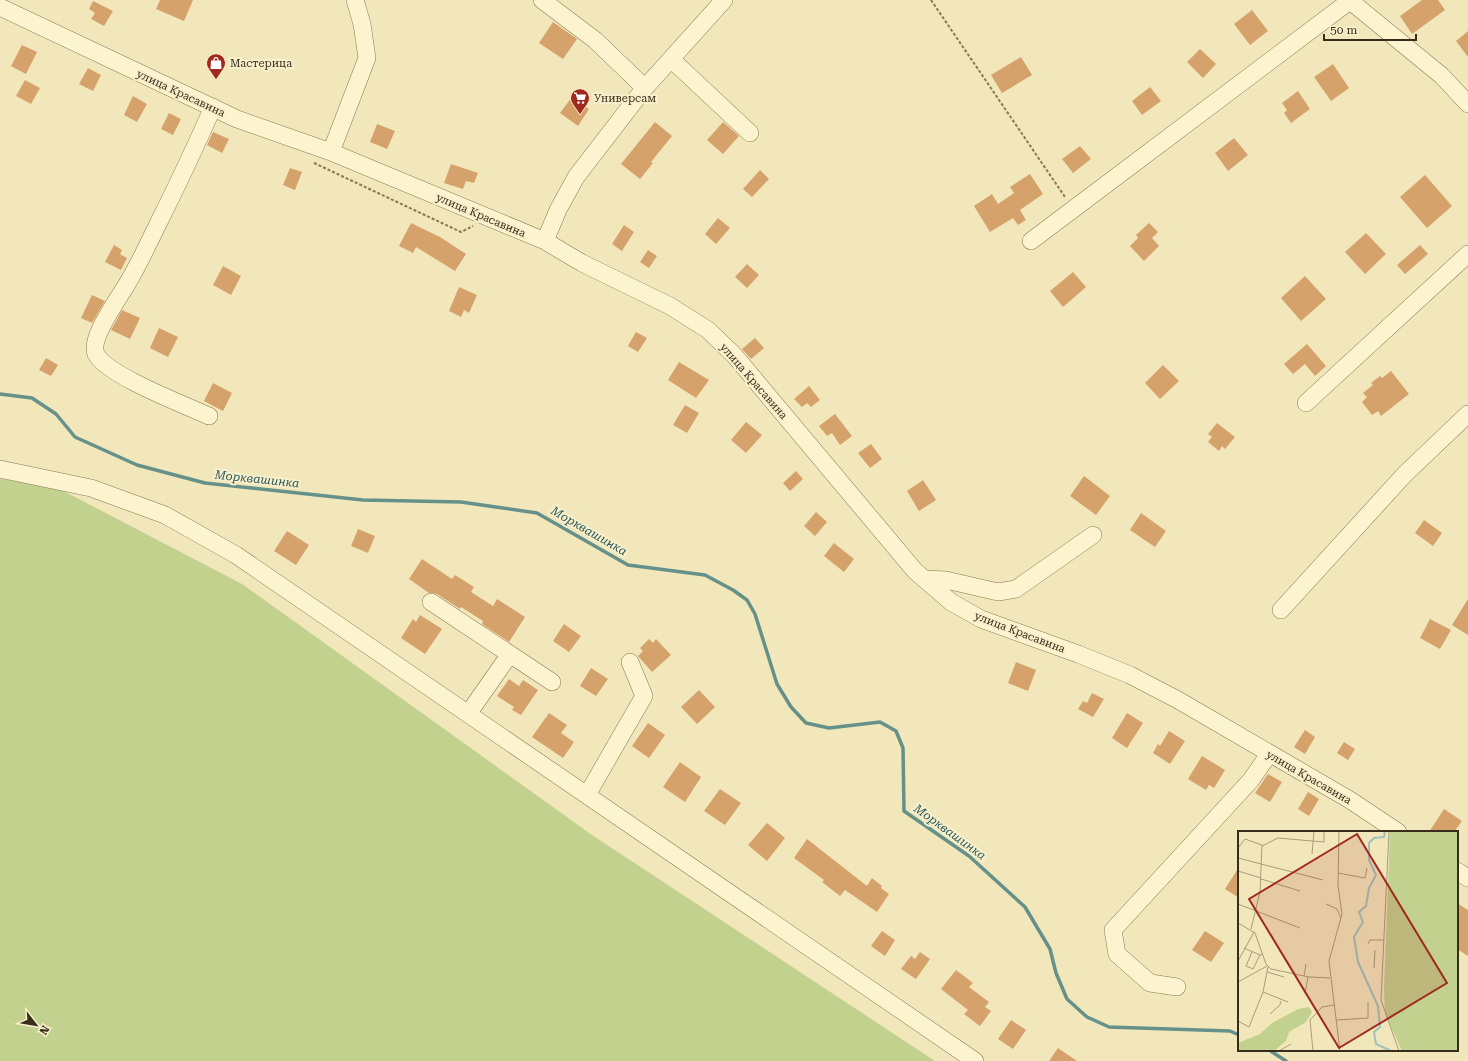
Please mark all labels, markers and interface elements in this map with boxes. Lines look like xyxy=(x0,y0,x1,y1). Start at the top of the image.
scale bar xyxy=(1324,16,1416,42)
text: 50 m xyxy=(1330,23,1357,37)
shop icon: Мастерица xyxy=(205,52,227,80)
place label: Мастерица xyxy=(230,57,292,70)
street label: улица Красавина xyxy=(134,67,227,120)
supermarket icon: Универсам xyxy=(569,87,591,115)
place label: Универсам xyxy=(594,92,656,105)
street label: улица Красавина xyxy=(434,191,528,240)
street label: улица Красавина xyxy=(717,341,790,422)
water label: Морквашинка xyxy=(213,467,300,490)
water label: Морквашинка xyxy=(548,503,629,558)
street label: улица Красавина xyxy=(973,609,1067,656)
street label: улица Красавина xyxy=(1264,748,1354,807)
water label: Морквашинка xyxy=(911,801,989,863)
inset map xyxy=(1238,831,1458,1051)
north arrow xyxy=(16,1005,56,1045)
text: N xyxy=(36,1023,52,1037)

